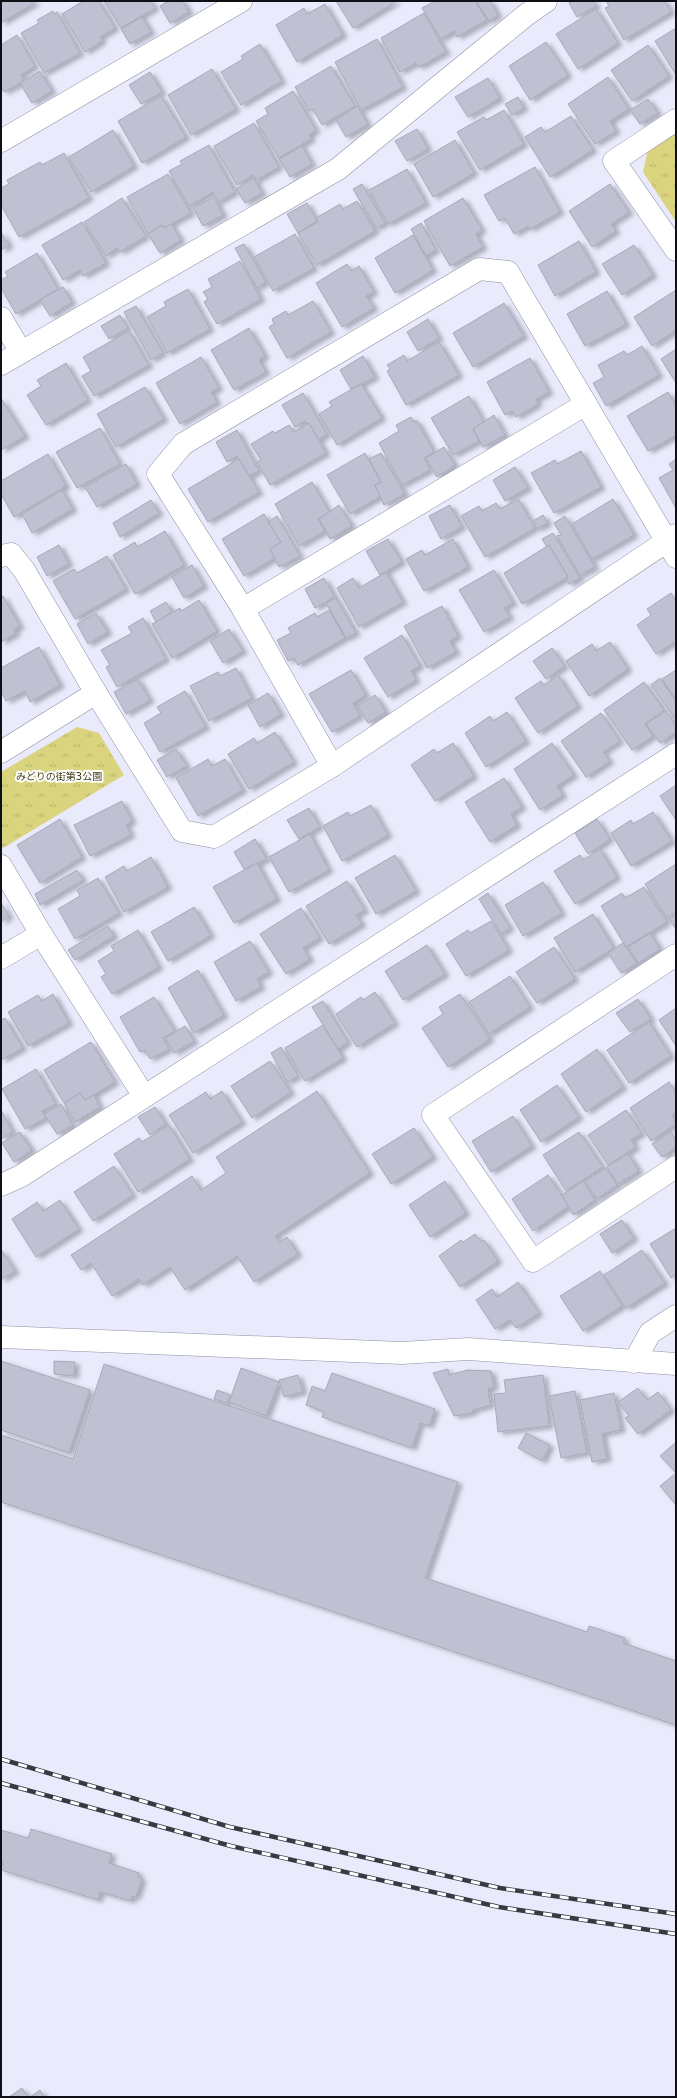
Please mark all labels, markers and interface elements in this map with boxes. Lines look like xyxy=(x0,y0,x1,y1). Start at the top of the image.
park label: みどりの街第3公園 xyxy=(16,771,102,782)

